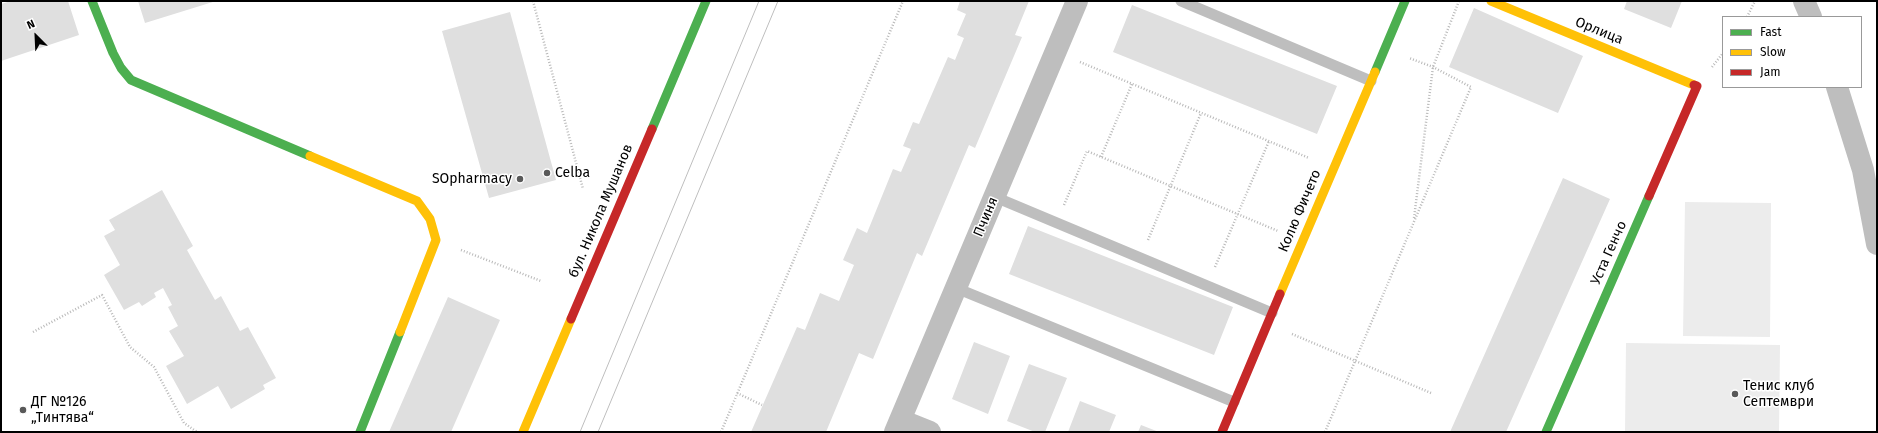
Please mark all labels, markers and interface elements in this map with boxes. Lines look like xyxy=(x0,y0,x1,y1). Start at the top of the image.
street label: Орлица xyxy=(1573,14,1625,48)
north arrow xyxy=(16,16,56,56)
legend xyxy=(1722,16,1862,88)
text: N xyxy=(25,17,37,32)
text: Fast xyxy=(1760,25,1782,39)
text: Slow xyxy=(1760,45,1786,59)
text: Jam xyxy=(1760,65,1780,79)
street label: бул. Никола Мушанов xyxy=(565,142,637,280)
place label: Celba xyxy=(555,165,590,181)
street label: Колю Фичето xyxy=(1275,167,1325,255)
marker: Celba xyxy=(542,168,552,178)
place label: SOpharmacy xyxy=(432,171,512,187)
marker: SOpharmacy xyxy=(515,174,525,184)
street label: Пчиня xyxy=(970,195,1002,239)
street label: Уста Генчо xyxy=(1587,218,1631,288)
place label: Тенис клуб Септември xyxy=(1743,378,1815,410)
marker: Тенис клуб Септември xyxy=(1730,389,1740,399)
place label: ДГ №126 „Тинтява“ xyxy=(31,394,94,426)
marker: ДГ №126 „Тинтява“ xyxy=(18,405,28,415)

